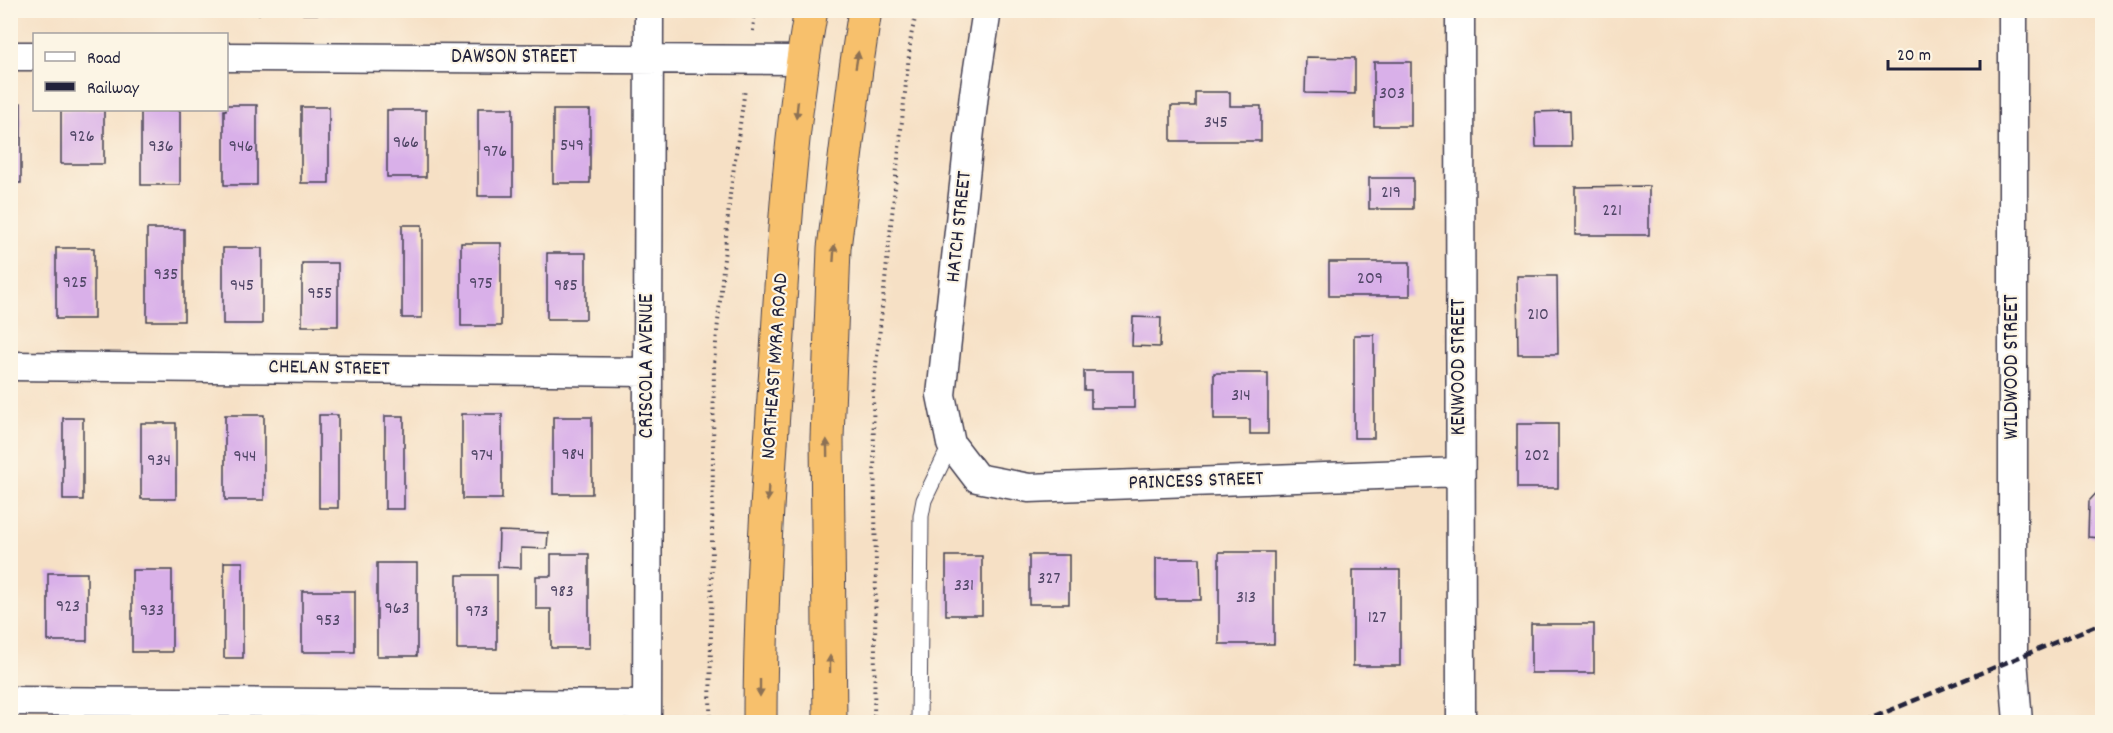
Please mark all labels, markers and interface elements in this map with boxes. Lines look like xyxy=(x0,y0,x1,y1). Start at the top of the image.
legend xyxy=(33,33,228,111)
scale bar xyxy=(1888,33,1980,71)
street label: DAWSON STREET xyxy=(451,43,578,73)
text: 20 m xyxy=(1897,44,1931,69)
text: Road xyxy=(87,47,121,72)
one-way arrow xyxy=(853,50,862,69)
text: Railway xyxy=(87,77,140,102)
house number: 303 xyxy=(1379,82,1405,107)
one-way arrow xyxy=(792,100,802,119)
house number: 345 xyxy=(1204,111,1228,136)
house number: 926 xyxy=(70,125,94,150)
house number: 966 xyxy=(393,131,419,156)
house number: 549 xyxy=(560,134,584,159)
house number: 936 xyxy=(148,135,174,160)
house number: 946 xyxy=(229,135,253,160)
house number: 976 xyxy=(483,140,507,165)
street label: HATCH STREET xyxy=(939,169,981,284)
house number: 219 xyxy=(1381,181,1401,206)
house number: 221 xyxy=(1602,199,1622,224)
one-way arrow xyxy=(830,244,839,263)
house number: 935 xyxy=(154,263,178,288)
house number: 209 xyxy=(1357,267,1383,292)
house number: 925 xyxy=(63,271,87,296)
house number: 975 xyxy=(469,272,493,297)
street label: NORTHEAST MYRA ROAD xyxy=(755,272,797,460)
house number: 945 xyxy=(230,274,254,299)
house number: 985 xyxy=(554,274,578,299)
house number: 955 xyxy=(308,282,332,307)
street label: CRISCOLA AVENUE xyxy=(633,293,663,438)
street label: WILDWOOD STREET xyxy=(1998,294,2028,440)
street label: KENWOOD STREET xyxy=(1445,298,1475,435)
house number: 210 xyxy=(1527,303,1549,328)
street label: CHELAN STREET xyxy=(268,353,390,385)
house number: 314 xyxy=(1231,384,1251,409)
one-way arrow xyxy=(822,439,832,458)
house number: 984 xyxy=(562,443,584,468)
house number: 974 xyxy=(471,444,493,469)
house number: 202 xyxy=(1524,444,1550,469)
house number: 944 xyxy=(233,445,257,470)
house number: 934 xyxy=(147,449,171,474)
street label: PRINCESS STREET xyxy=(1128,465,1265,499)
one-way arrow xyxy=(764,483,773,502)
house number: 327 xyxy=(1038,567,1060,592)
house number: 331 xyxy=(954,574,974,599)
house number: 983 xyxy=(550,580,574,605)
house number: 313 xyxy=(1236,586,1256,611)
house number: 923 xyxy=(56,595,80,620)
house number: 963 xyxy=(384,597,410,622)
house number: 933 xyxy=(140,599,164,624)
house number: 973 xyxy=(465,600,489,625)
house number: 127 xyxy=(1368,606,1386,631)
house number: 953 xyxy=(316,609,340,634)
one-way arrow xyxy=(825,654,835,673)
one-way arrow xyxy=(755,678,765,697)

